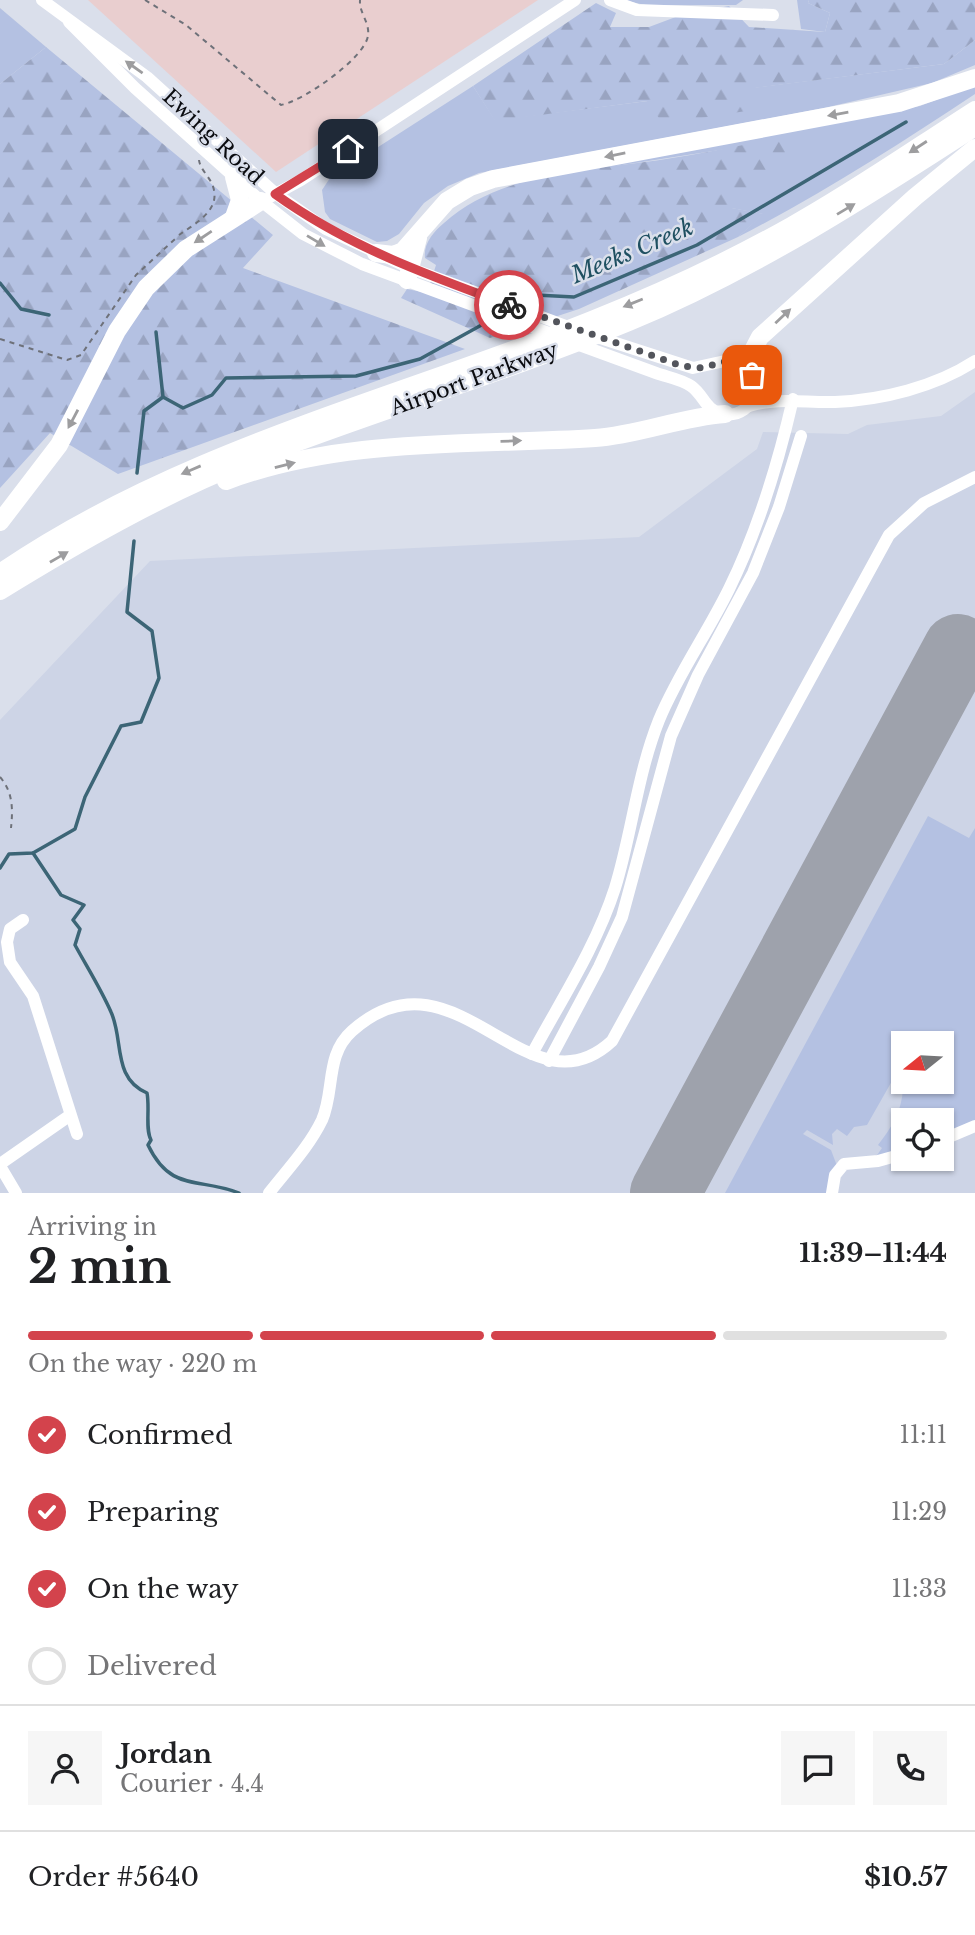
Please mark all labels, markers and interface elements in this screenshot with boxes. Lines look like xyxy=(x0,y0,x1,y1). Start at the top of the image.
one-way arrow xyxy=(124,61,143,74)
street label: Ewing Road xyxy=(157,84,269,190)
one-way arrow xyxy=(827,109,849,120)
pin xyxy=(318,119,378,179)
icon: home xyxy=(329,130,367,168)
one-way arrow xyxy=(908,140,927,153)
one-way arrow xyxy=(604,150,626,161)
one-way arrow xyxy=(837,203,856,215)
water label: Meeks Creek xyxy=(566,213,697,290)
one-way arrow xyxy=(194,230,212,244)
one-way arrow xyxy=(306,235,325,248)
courier xyxy=(474,270,544,340)
icon: bike xyxy=(490,286,528,324)
one-way arrow xyxy=(622,298,643,309)
one-way arrow xyxy=(774,308,792,324)
street label: Airport Parkway xyxy=(386,336,562,422)
pin xyxy=(722,345,782,405)
icon: bag xyxy=(733,356,771,394)
one-way arrow xyxy=(67,410,79,430)
one-way arrow xyxy=(500,436,522,447)
one-way arrow xyxy=(274,459,296,470)
one-way arrow xyxy=(181,464,201,476)
one-way arrow xyxy=(49,551,69,563)
north arrow xyxy=(891,1031,954,1094)
map controls xyxy=(891,1031,954,1171)
button: locate xyxy=(891,1108,954,1171)
text: Arriving in xyxy=(28,1213,157,1241)
text: 11:39–11:44 xyxy=(799,1237,947,1269)
text: 2 min xyxy=(28,1238,171,1295)
text: On the way · 220 m xyxy=(28,1350,257,1378)
icon: check xyxy=(28,1416,66,1454)
text: Confirmed xyxy=(87,1419,232,1451)
text: 11:11 xyxy=(899,1421,947,1449)
icon: check xyxy=(28,1493,66,1531)
text: Preparing xyxy=(87,1496,219,1528)
text: 11:29 xyxy=(891,1498,947,1526)
icon: check xyxy=(28,1570,66,1608)
text: On the way xyxy=(87,1573,239,1605)
text: 11:33 xyxy=(892,1575,947,1603)
text: Delivered xyxy=(87,1650,217,1682)
button: person xyxy=(28,1731,102,1805)
button: chat xyxy=(781,1731,855,1805)
button: phone xyxy=(873,1731,947,1805)
text: Jordan xyxy=(120,1738,212,1770)
text: Courier · 4.4 xyxy=(120,1770,264,1798)
text: Order #5640 xyxy=(28,1861,199,1893)
text: $10.57 xyxy=(864,1861,947,1893)

